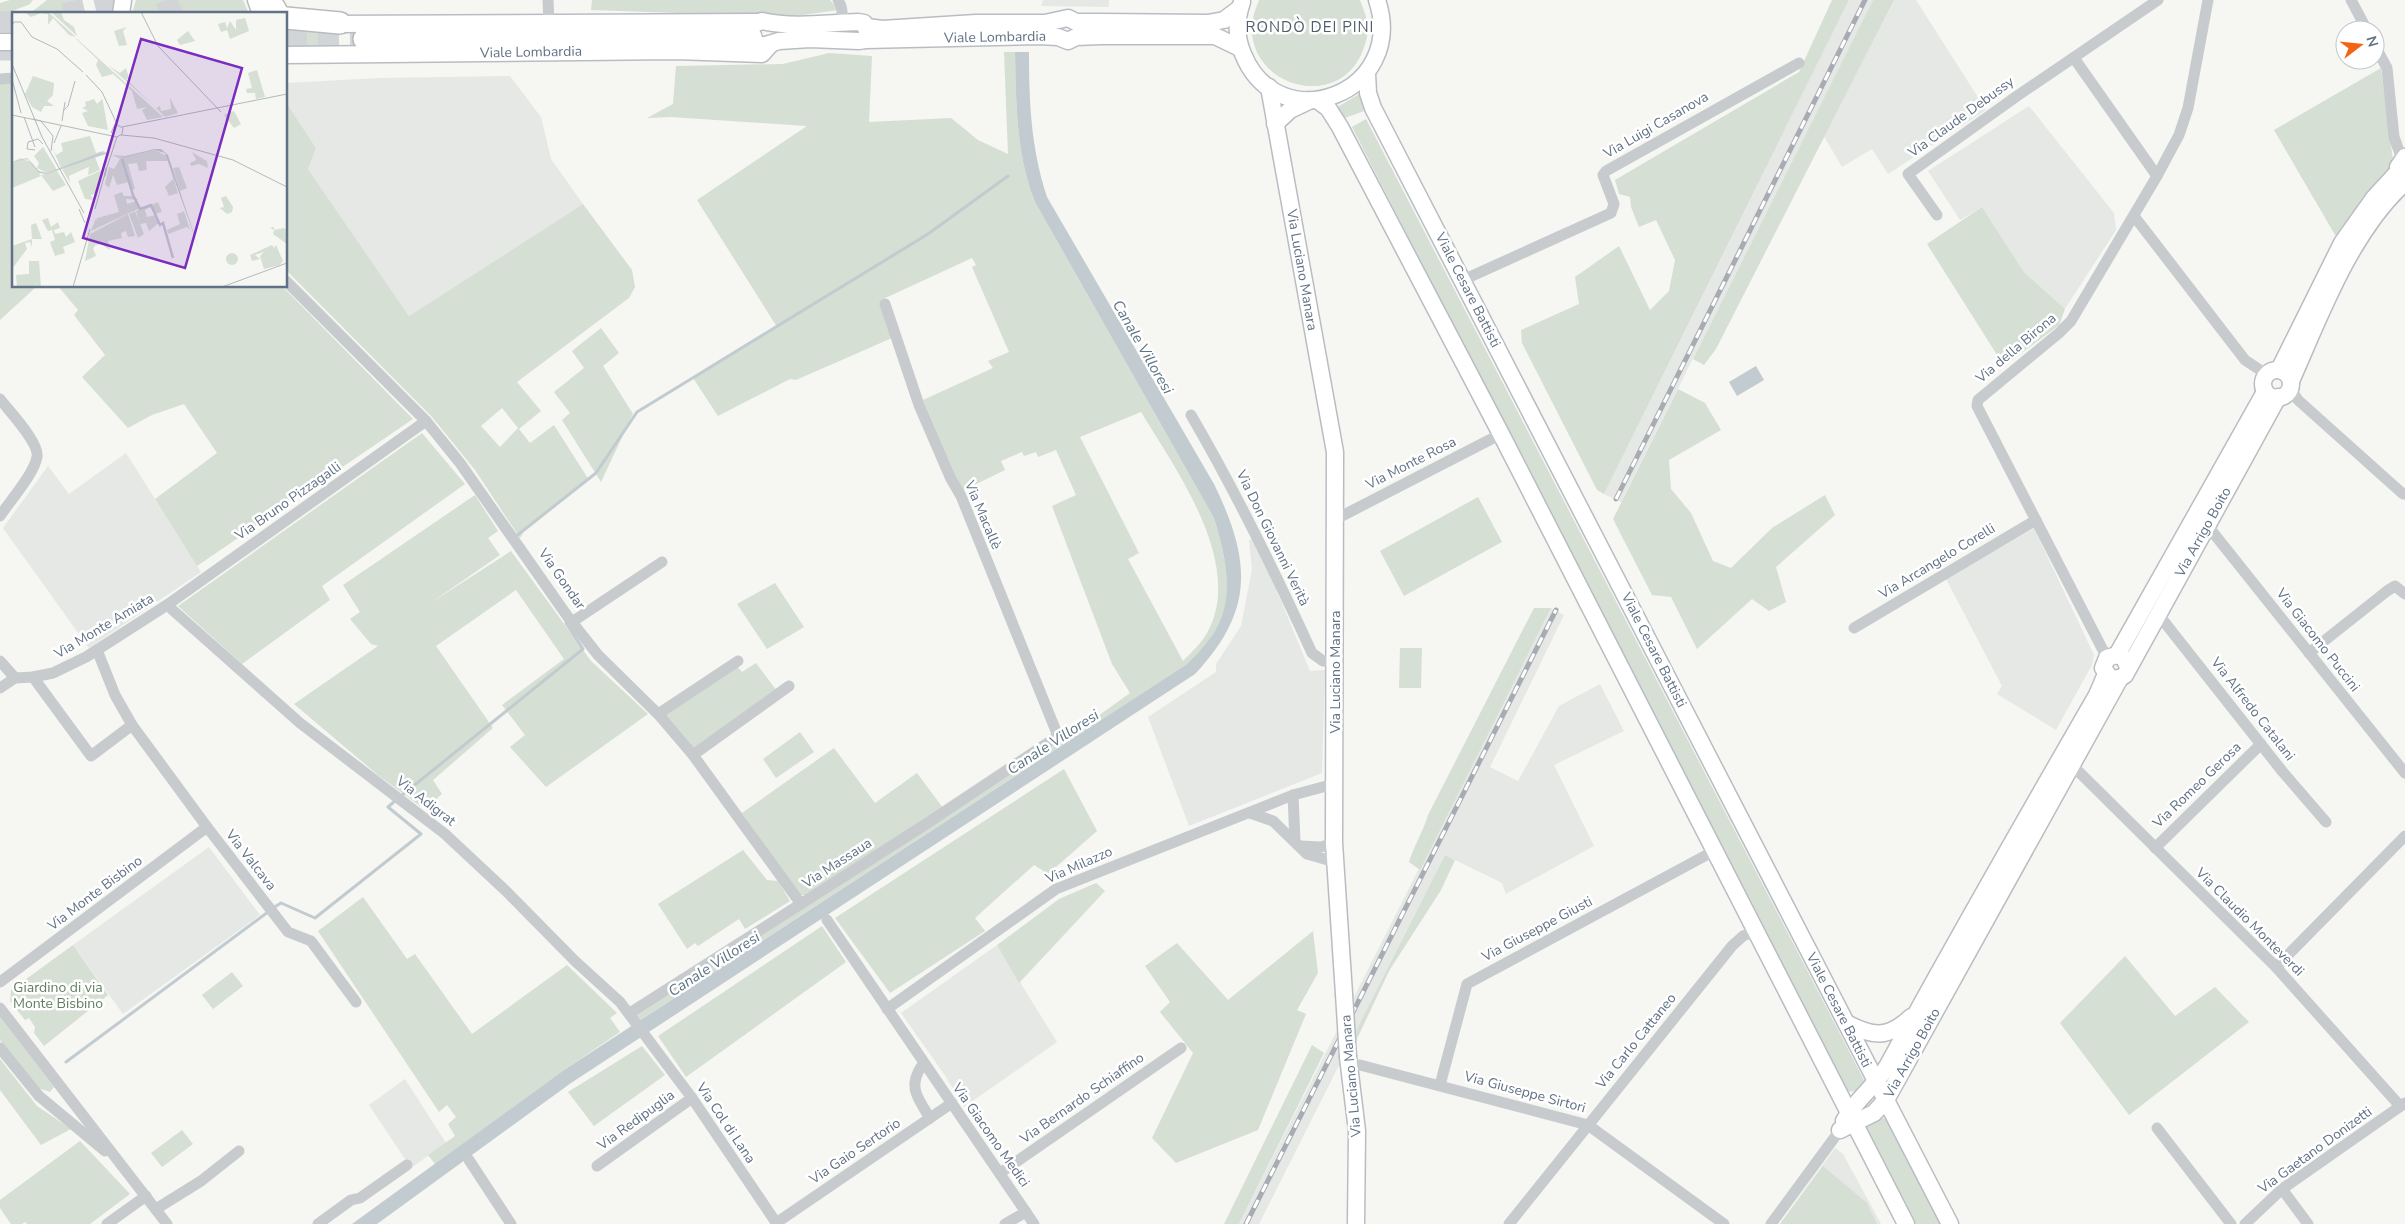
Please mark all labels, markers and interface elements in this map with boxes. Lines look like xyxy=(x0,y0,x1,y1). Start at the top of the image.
inset map xyxy=(12,12,288,288)
district label: RONDÒ DEI PINI xyxy=(1246,16,1374,37)
north arrow xyxy=(2335,20,2385,70)
street label: Viale Lombardia xyxy=(943,27,1046,47)
text: N xyxy=(2361,34,2383,49)
street label: Viale Lombardia xyxy=(479,42,582,62)
street label: Via Claude Debussy xyxy=(1903,72,2018,162)
street label: Via Luigi Casanova xyxy=(1599,87,1712,163)
street label: Via Luciano Manara xyxy=(1282,207,1322,332)
street label: Viale Cesare Battisti xyxy=(1430,228,1505,351)
water label: Canale Villoresi xyxy=(1108,296,1178,398)
street label: Via della Birona xyxy=(1971,309,2060,388)
street label: Via Monte Rosa xyxy=(1362,432,1459,494)
street label: Via Bruno Pizzagalli xyxy=(230,457,345,545)
street label: Via Don Giovanni Verità xyxy=(1231,466,1314,609)
street label: Via Macallè xyxy=(960,477,1006,552)
street label: Via Arrigo Boito xyxy=(2170,483,2236,581)
street label: Via Arcangelo Corelli xyxy=(1874,519,1999,604)
street label: Via Gondar xyxy=(533,544,590,613)
street label: Via Giacomo Puccini xyxy=(2271,584,2364,696)
street label: Viale Cesare Battisti xyxy=(1616,588,1691,711)
street label: Via Monte Amiata xyxy=(50,589,157,664)
street label: Via Luciano Manara xyxy=(1326,611,1345,734)
street label: Via Alfredo Catalani xyxy=(2206,653,2299,765)
water label: Canale Villoresi xyxy=(1003,705,1103,779)
street label: Via Romeo Gerosa xyxy=(2148,738,2245,833)
street label: Via Adigrat xyxy=(391,771,460,830)
street label: Via Valcava xyxy=(221,825,281,894)
street label: Via Massaua xyxy=(798,833,875,893)
street label: Via Milazzo xyxy=(1042,842,1116,889)
street label: Via Monte Bisbino xyxy=(43,851,146,936)
street label: Via Claudio Monteverdi xyxy=(2191,863,2308,980)
street label: Via Giuseppe Giusti xyxy=(1477,892,1596,967)
water label: Canale Villoresi xyxy=(664,927,764,1001)
street label: Viale Cesare Battisti xyxy=(1801,948,1876,1071)
park label: Giardino di via Monte Bisbino xyxy=(13,978,103,1013)
street label: Via Carlo Cattaneo xyxy=(1591,989,1681,1094)
street label: Via Arrigo Boito xyxy=(1879,1004,1945,1102)
street label: Via Luciano Manara xyxy=(1336,1014,1366,1139)
street label: Via Bernardo Schiaffino xyxy=(1015,1048,1148,1149)
street label: Via Giuseppe Sirtori xyxy=(1461,1066,1588,1117)
street label: Via Col di Lana xyxy=(691,1078,760,1167)
street label: Via Giacomo Medici xyxy=(947,1078,1034,1191)
street label: Via Redipuglia xyxy=(593,1086,678,1155)
street label: Via Gaetano Donizetti xyxy=(2253,1102,2376,1198)
street label: Via Gaio Sertorio xyxy=(805,1113,905,1189)

